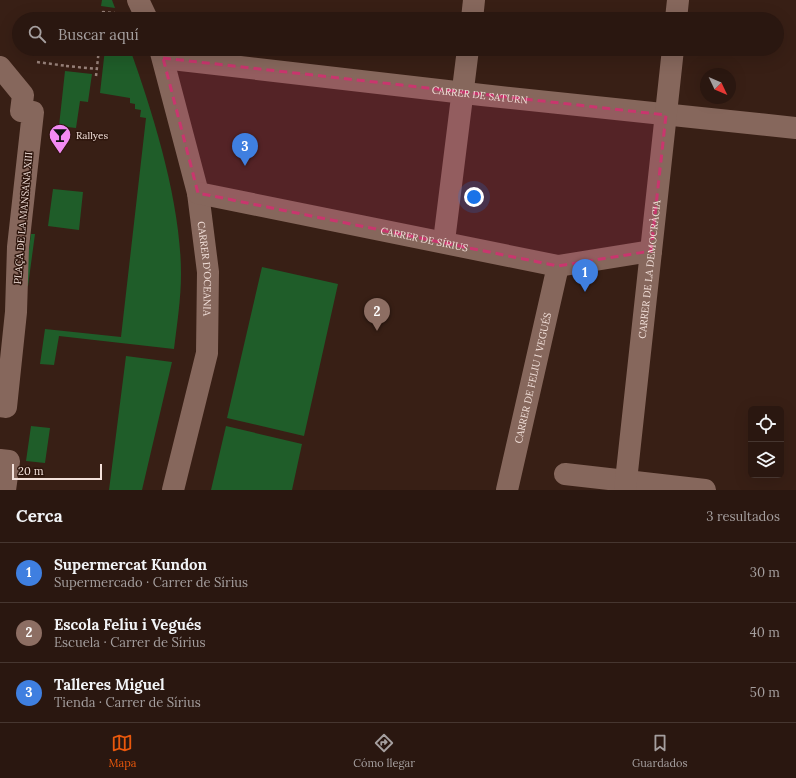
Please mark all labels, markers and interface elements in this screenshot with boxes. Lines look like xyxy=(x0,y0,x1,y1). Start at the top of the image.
search box xyxy=(12,12,784,56)
icon: search xyxy=(26,23,48,45)
text: Buscar aquí xyxy=(58,25,139,44)
north arrow xyxy=(700,68,736,104)
street label: CARRER DE SATURN xyxy=(431,83,529,106)
bar icon: Rallyes xyxy=(47,122,73,155)
place label: Rallyes xyxy=(76,129,108,142)
pin: 3 xyxy=(232,133,258,166)
street label: PLAÇA DE LA MANSANA XIII xyxy=(11,151,35,285)
your location xyxy=(464,187,484,207)
street label: CARRER DE LA DEMOCRÀCIA xyxy=(635,199,663,339)
street label: CARRER D'OCEANIA xyxy=(195,220,215,317)
street label: CARRER DE SÍRIUS xyxy=(379,224,470,254)
pin: 1 xyxy=(572,259,598,292)
pin: 2 xyxy=(364,298,390,331)
street label: CARRER DE FELIU I VEGUÉS xyxy=(511,311,554,445)
map controls xyxy=(748,406,784,478)
button: locate xyxy=(748,406,784,442)
button: layers xyxy=(748,442,784,478)
scale bar xyxy=(12,462,102,481)
text: 20 m xyxy=(18,464,43,478)
text: Cerca xyxy=(16,505,63,527)
text: 3 resultados xyxy=(706,508,780,525)
text: Supermercat Kundon xyxy=(54,555,207,574)
text: 1 xyxy=(26,564,32,581)
text: 30 m xyxy=(750,564,780,581)
text: Supermercado · Carrer de Sírius xyxy=(54,574,248,591)
text: Escola Feliu i Vegués xyxy=(54,615,201,634)
text: 2 xyxy=(26,624,32,641)
text: 40 m xyxy=(750,624,780,641)
text: Escuela · Carrer de Sírius xyxy=(54,634,205,651)
text: Talleres Miguel xyxy=(54,675,165,694)
text: 3 xyxy=(25,684,33,701)
text: 50 m xyxy=(750,684,780,701)
text: Tienda · Carrer de Sírius xyxy=(54,694,201,711)
tab: Mapa xyxy=(108,732,136,770)
tab: Cómo llegar xyxy=(353,732,415,770)
tab: Guardados xyxy=(632,732,688,770)

